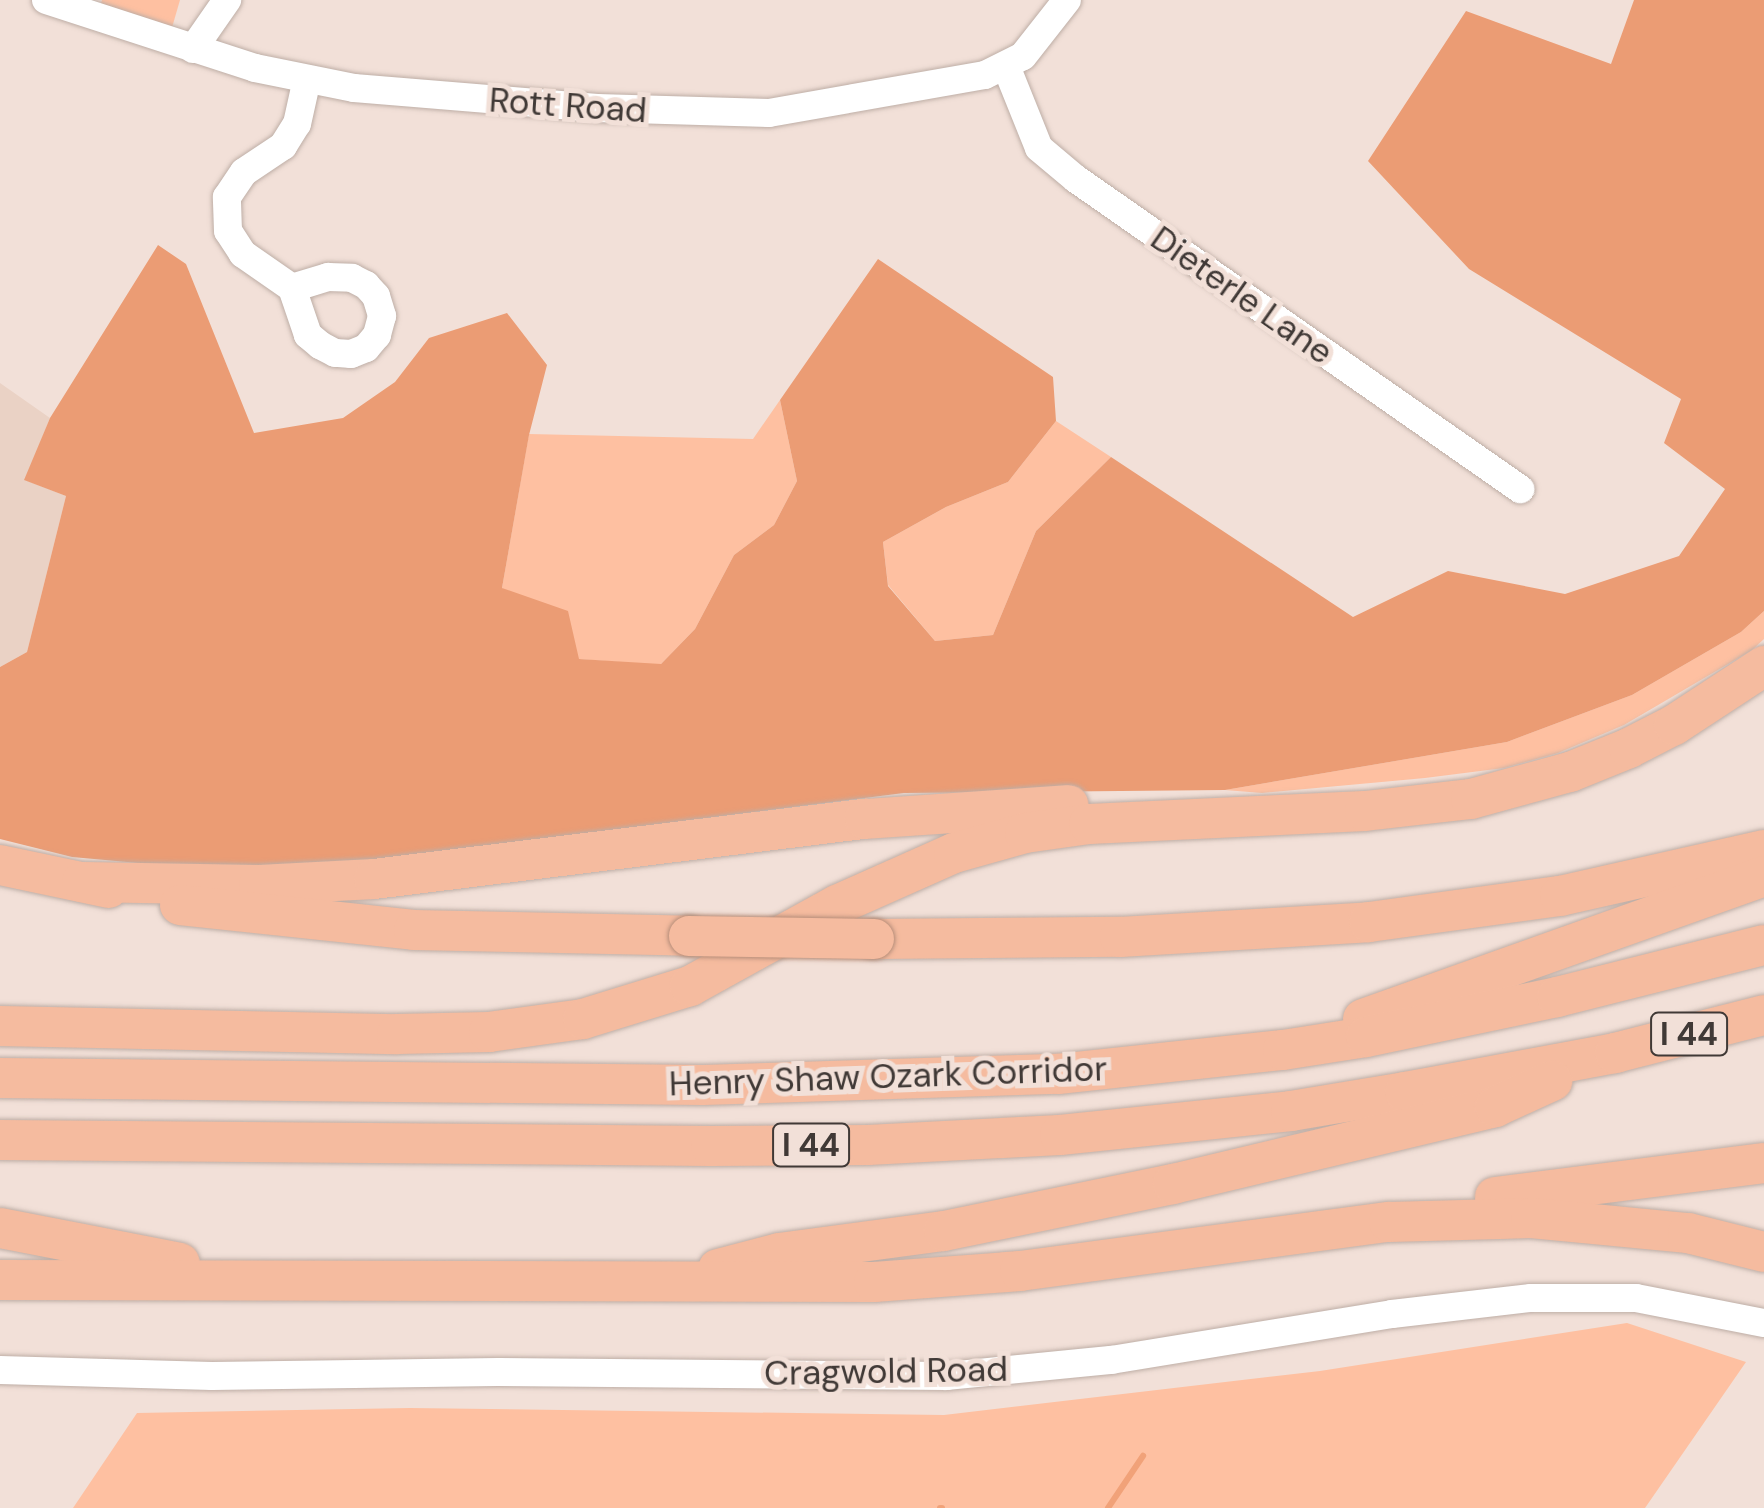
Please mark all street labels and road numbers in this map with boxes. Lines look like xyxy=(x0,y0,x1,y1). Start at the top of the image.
street label: Rott Road xyxy=(488,79,648,131)
street label: Dieterle Lane xyxy=(1143,217,1341,373)
road number: I 44 xyxy=(1649,1007,1729,1061)
street label: Henry Shaw Ozark Corridor xyxy=(668,1047,1108,1105)
road number: I 44 xyxy=(771,1118,851,1172)
street label: Cragwold Road xyxy=(764,1348,1008,1394)

